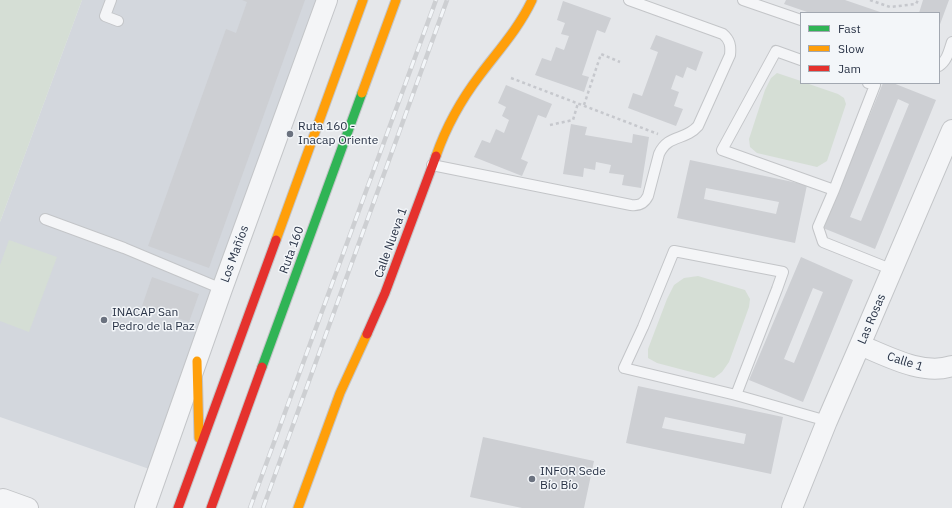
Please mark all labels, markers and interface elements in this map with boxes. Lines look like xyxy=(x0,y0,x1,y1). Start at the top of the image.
legend xyxy=(800,12,940,84)
text: Fast xyxy=(838,21,861,36)
text: Slow xyxy=(838,41,864,56)
text: Jam xyxy=(838,61,861,76)
place label: Ruta 160 - Inacap Oriente xyxy=(298,120,378,148)
marker: Ruta 160 - Inacap Oriente xyxy=(285,129,295,139)
street label: Calle Nueva 1 xyxy=(372,206,410,280)
street label: Los Mañíos xyxy=(218,223,252,285)
street label: Ruta 160 xyxy=(277,224,307,276)
street label: Las Rosas xyxy=(855,292,889,346)
place label: INACAP San Pedro de la Paz xyxy=(112,306,194,334)
marker: INACAP San Pedro de la Paz xyxy=(99,315,109,325)
street label: Calle 1 xyxy=(885,349,925,375)
place label: INFOR Sede Bío Bío xyxy=(540,465,606,493)
marker: INFOR Sede Bío Bío xyxy=(527,474,537,484)

